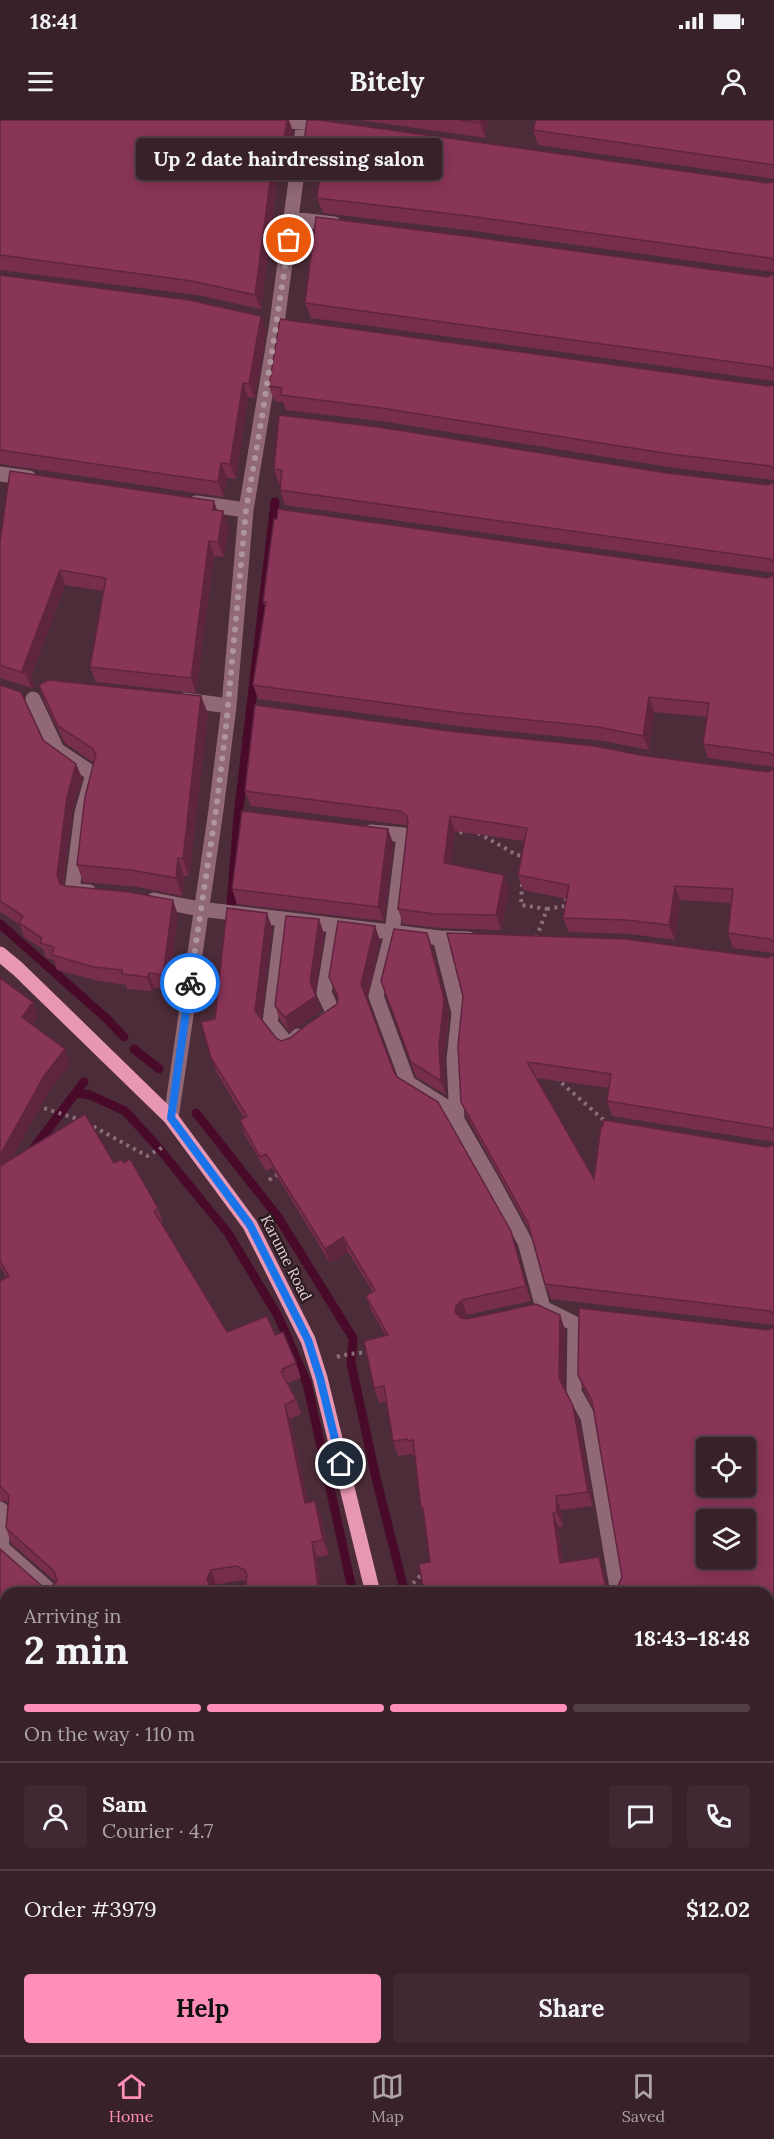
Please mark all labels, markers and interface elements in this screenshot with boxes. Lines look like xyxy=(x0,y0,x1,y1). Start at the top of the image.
text: 18:41 xyxy=(30,7,78,35)
text: Bitely xyxy=(349,64,425,98)
icon: menu xyxy=(24,65,57,98)
icon: person xyxy=(717,65,750,98)
callout: Up 2 date hairdressing salon xyxy=(136,138,442,180)
text: Up 2 date hairdressing salon xyxy=(153,146,425,171)
pin xyxy=(263,214,314,265)
icon: bag xyxy=(272,223,305,256)
courier xyxy=(160,953,220,1013)
icon: bike xyxy=(174,967,207,1000)
street label: Karume Road xyxy=(257,1212,316,1304)
map controls xyxy=(696,1437,756,1569)
button: locate xyxy=(696,1437,756,1497)
pin xyxy=(315,1438,366,1489)
icon: home xyxy=(324,1447,357,1480)
button: layers xyxy=(696,1509,756,1569)
text: Arriving in xyxy=(24,1603,121,1628)
text: 18:43–18:48 xyxy=(635,1624,750,1652)
text: 2 min xyxy=(24,1625,129,1675)
text: On the way · 110 m xyxy=(24,1721,195,1746)
button: person xyxy=(24,1785,87,1848)
button: chat xyxy=(609,1785,672,1848)
button: phone xyxy=(687,1785,750,1848)
text: Sam xyxy=(102,1790,147,1818)
text: Courier · 4.7 xyxy=(102,1818,213,1843)
text: Order #3979 xyxy=(24,1895,157,1923)
text: $12.02 xyxy=(686,1895,750,1923)
button: Help xyxy=(24,1974,381,2043)
button: Share xyxy=(393,1974,750,2043)
tab: Home xyxy=(109,2070,153,2126)
tab: Map xyxy=(371,2070,404,2126)
tab: Saved xyxy=(622,2070,665,2126)

